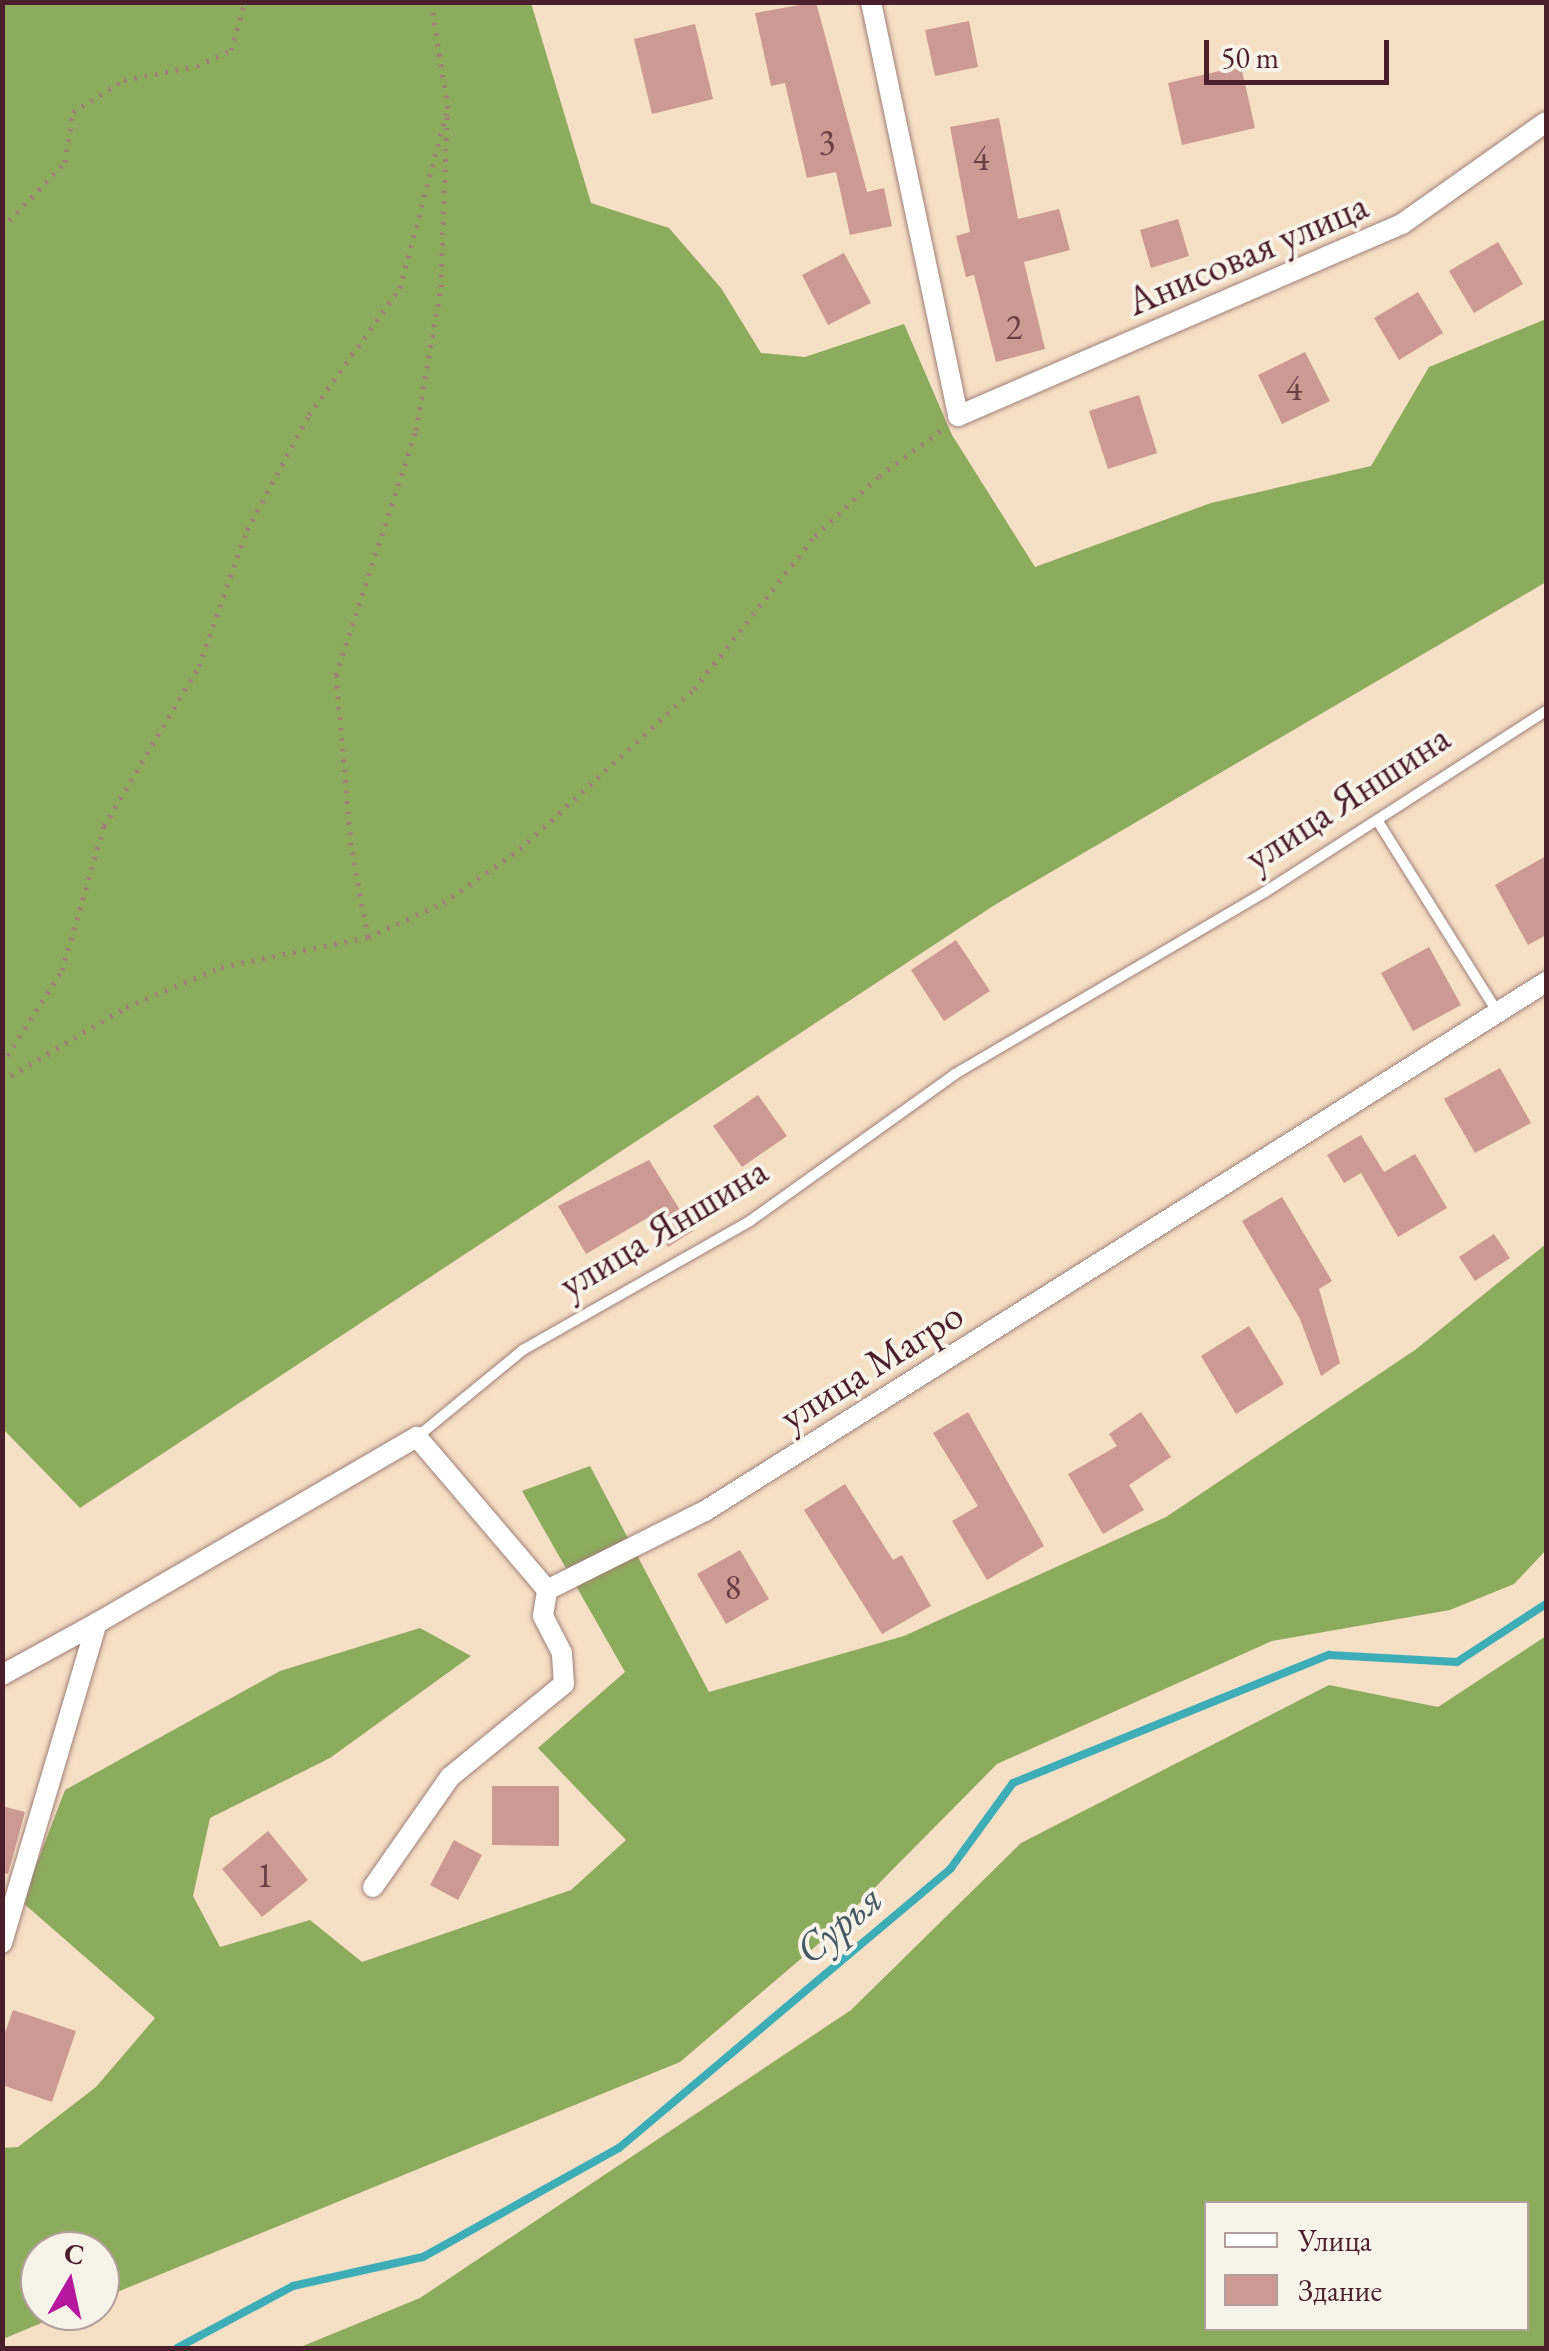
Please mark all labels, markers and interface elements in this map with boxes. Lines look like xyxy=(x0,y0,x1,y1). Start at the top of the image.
scale bar xyxy=(1209,20,1394,82)
text: 50 m xyxy=(1221,38,1279,77)
house number: 3 xyxy=(819,121,835,163)
house number: 4 xyxy=(973,137,989,179)
street label: Анисовая улица xyxy=(1119,181,1375,325)
house number: 2 xyxy=(1006,306,1022,348)
house number: 4 xyxy=(1286,367,1302,409)
street label: улица Яншина xyxy=(1236,713,1458,881)
street label: улица Яншина xyxy=(550,1146,776,1308)
street label: улица Магро xyxy=(770,1290,972,1440)
house number: 8 xyxy=(725,1566,741,1608)
house number: 1 xyxy=(257,1854,273,1896)
water label: Сурья xyxy=(785,1873,893,1975)
legend xyxy=(1204,2201,1529,2331)
text: Улица xyxy=(1298,2221,1372,2260)
north arrow xyxy=(20,2231,120,2331)
text: С xyxy=(62,2234,87,2273)
text: Здание xyxy=(1298,2271,1382,2310)

